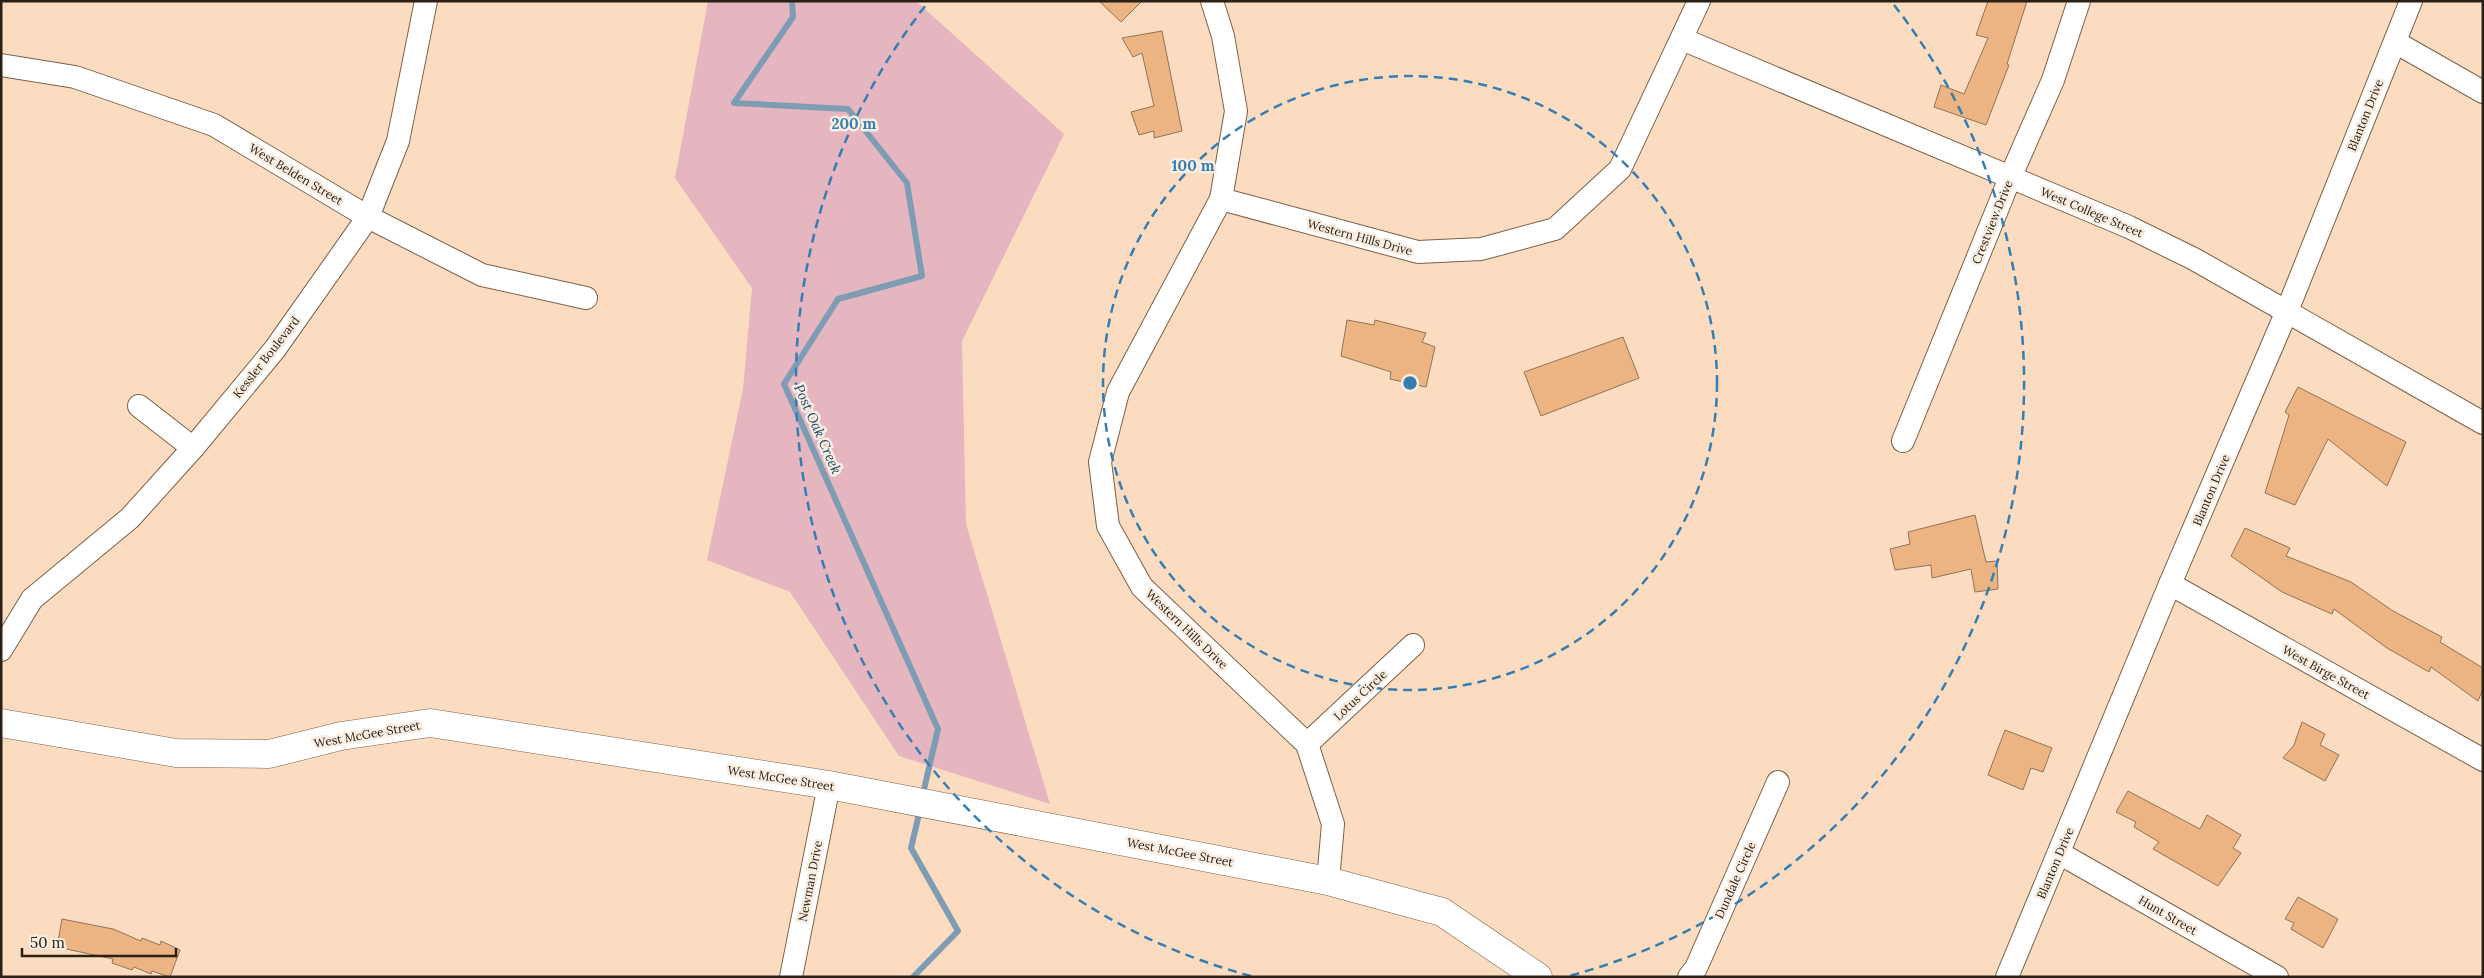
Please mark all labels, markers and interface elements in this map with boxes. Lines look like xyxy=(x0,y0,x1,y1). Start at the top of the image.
street label: Blanton Drive xyxy=(2344,76,2386,153)
text: 200 m xyxy=(832,114,877,133)
street label: West Belden Street xyxy=(246,140,346,208)
text: 100 m xyxy=(1172,156,1215,175)
street label: Crestview Drive xyxy=(1968,177,2016,266)
street label: West College Street xyxy=(2038,184,2146,241)
street label: Western Hills Drive xyxy=(1306,216,1415,258)
street label: Kessler Boulevard xyxy=(229,313,303,401)
centre of rings xyxy=(1401,374,1419,392)
water label: Post Oak Creek xyxy=(790,381,846,477)
street label: Blanton Drive xyxy=(2189,452,2233,528)
street label: Western Hills Drive xyxy=(1143,586,1231,672)
street label: West Birge Street xyxy=(2280,642,2373,702)
street label: Lotus Circle xyxy=(1330,666,1390,724)
street label: West McGee Street xyxy=(313,717,422,751)
street label: West McGee Street xyxy=(727,762,836,794)
street label: Blanton Drive xyxy=(2033,825,2077,901)
street label: West McGee Street xyxy=(1126,834,1235,870)
street label: Newman Drive xyxy=(795,839,825,923)
street label: Dundale Circle xyxy=(1711,839,1759,921)
street label: Hunt Street xyxy=(2136,892,2200,938)
scale bar xyxy=(22,926,176,958)
text: 50 m xyxy=(30,933,65,952)

